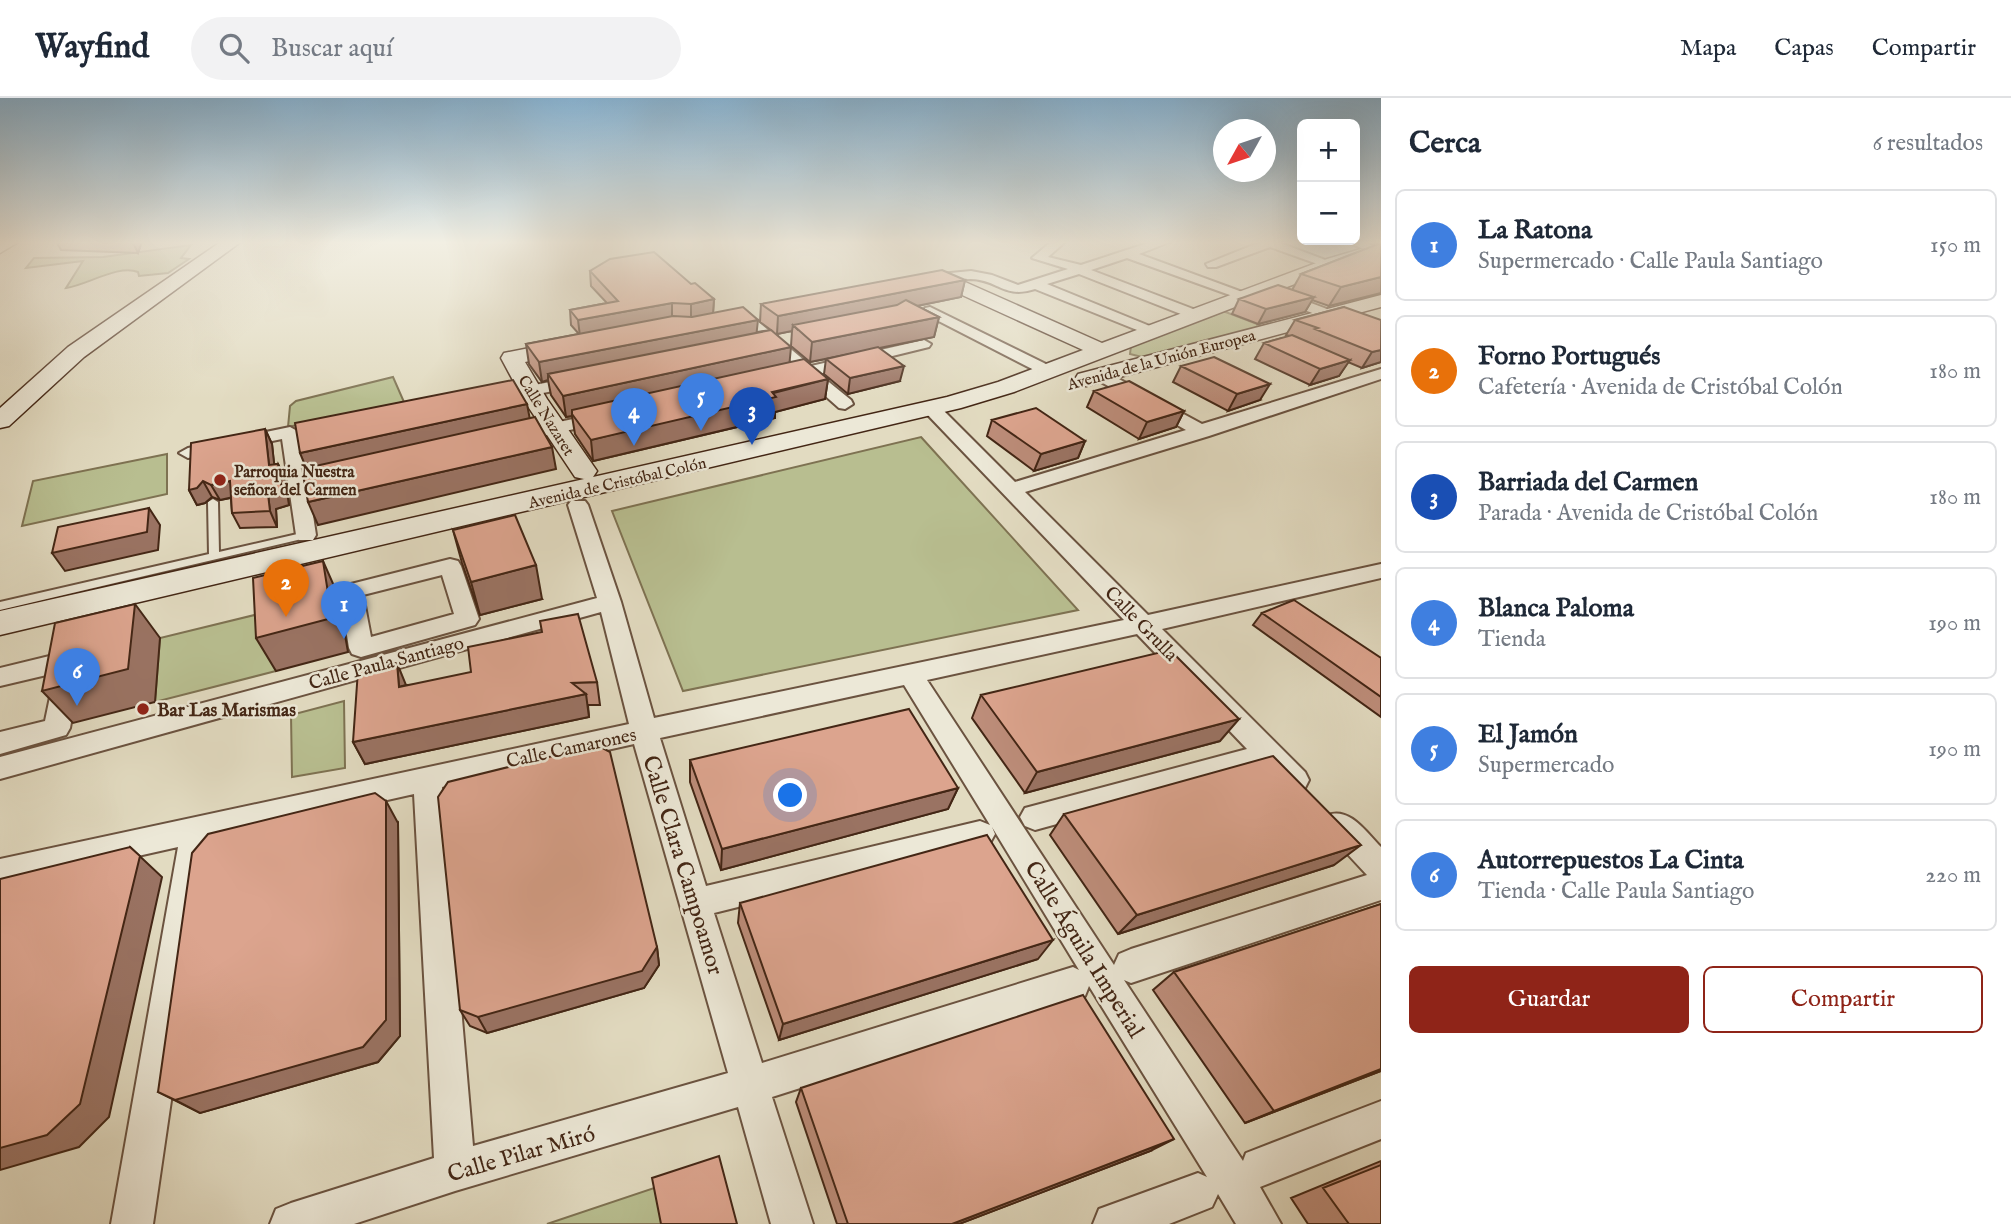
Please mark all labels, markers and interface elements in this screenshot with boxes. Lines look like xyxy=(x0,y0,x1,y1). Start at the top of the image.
search box xyxy=(191,17,681,80)
text: Wayfind xyxy=(35,27,149,69)
icon: search xyxy=(215,29,253,67)
text: Buscar aquí xyxy=(271,32,393,65)
text: Mapa xyxy=(1680,33,1736,64)
text: Capas xyxy=(1774,33,1834,64)
text: Compartir xyxy=(1872,33,1976,64)
north arrow xyxy=(1213,119,1276,182)
map controls xyxy=(1297,119,1360,245)
button: + xyxy=(1297,119,1360,182)
text: Cerca xyxy=(1409,125,1481,163)
text: 6 resultados xyxy=(1872,129,1983,158)
button: − xyxy=(1297,182,1360,245)
text: La Ratona xyxy=(1478,214,1592,247)
text: 1 xyxy=(1430,231,1438,260)
text: 150 m xyxy=(1930,231,1981,260)
text: Supermercado · Calle Paula Santiago xyxy=(1478,247,1823,276)
street label: Avenida de la Unión Europea xyxy=(1064,326,1258,396)
text: Forno Portugués xyxy=(1478,340,1660,373)
text: 2 xyxy=(1429,357,1439,386)
text: 180 m xyxy=(1929,357,1981,386)
street label: Calle Nazaret xyxy=(513,372,578,460)
pin: 5 xyxy=(678,373,724,431)
text: Cafetería · Avenida de Cristóbal Colón xyxy=(1478,373,1843,402)
pin: 3 xyxy=(729,387,775,445)
pin: 4 xyxy=(611,388,657,446)
street label: Avenida de Cristóbal Colón xyxy=(526,454,709,514)
place label: Parroquia Nuestra señora del Carmen xyxy=(234,463,357,501)
text: Barriada del Carmen xyxy=(1478,466,1698,499)
marker: Parroquia Nuestra señora del Carmen xyxy=(212,472,228,488)
text: 3 xyxy=(1430,483,1438,512)
text: 180 m xyxy=(1929,483,1981,512)
text: Parada · Avenida de Cristóbal Colón xyxy=(1478,499,1818,528)
pin: 2 xyxy=(263,559,309,617)
pin: 1 xyxy=(321,581,367,639)
street label: Calle Grulla xyxy=(1099,582,1183,668)
text: Blanca Paloma xyxy=(1478,592,1634,625)
text: 4 xyxy=(1428,609,1440,638)
text: 190 m xyxy=(1928,609,1981,638)
text: Tienda xyxy=(1478,625,1546,654)
street label: Calle Paula Santiago xyxy=(306,632,467,696)
pin: 6 xyxy=(54,648,100,706)
place label: Bar Las Marismas xyxy=(157,699,296,723)
marker: Bar Las Marismas xyxy=(135,701,151,717)
text: El Jamón xyxy=(1478,718,1578,751)
street label: Calle Camarones xyxy=(504,723,639,774)
text: 5 xyxy=(1430,735,1438,764)
text: 190 m xyxy=(1928,735,1981,764)
text: Supermercado xyxy=(1478,751,1614,780)
street label: Calle Clara Campoamor xyxy=(635,752,730,979)
your location xyxy=(773,778,807,812)
text: Autorrepuestos La Cinta xyxy=(1478,844,1744,877)
street label: Calle Águila Imperial xyxy=(1018,855,1151,1044)
text: 6 xyxy=(1429,861,1439,890)
text: 220 m xyxy=(1925,861,1981,890)
text: Tienda · Calle Paula Santiago xyxy=(1478,877,1754,906)
button: Guardar xyxy=(1409,966,1689,1033)
button: Compartir xyxy=(1703,966,1983,1033)
street label: Calle Pilar Miró xyxy=(444,1120,599,1189)

